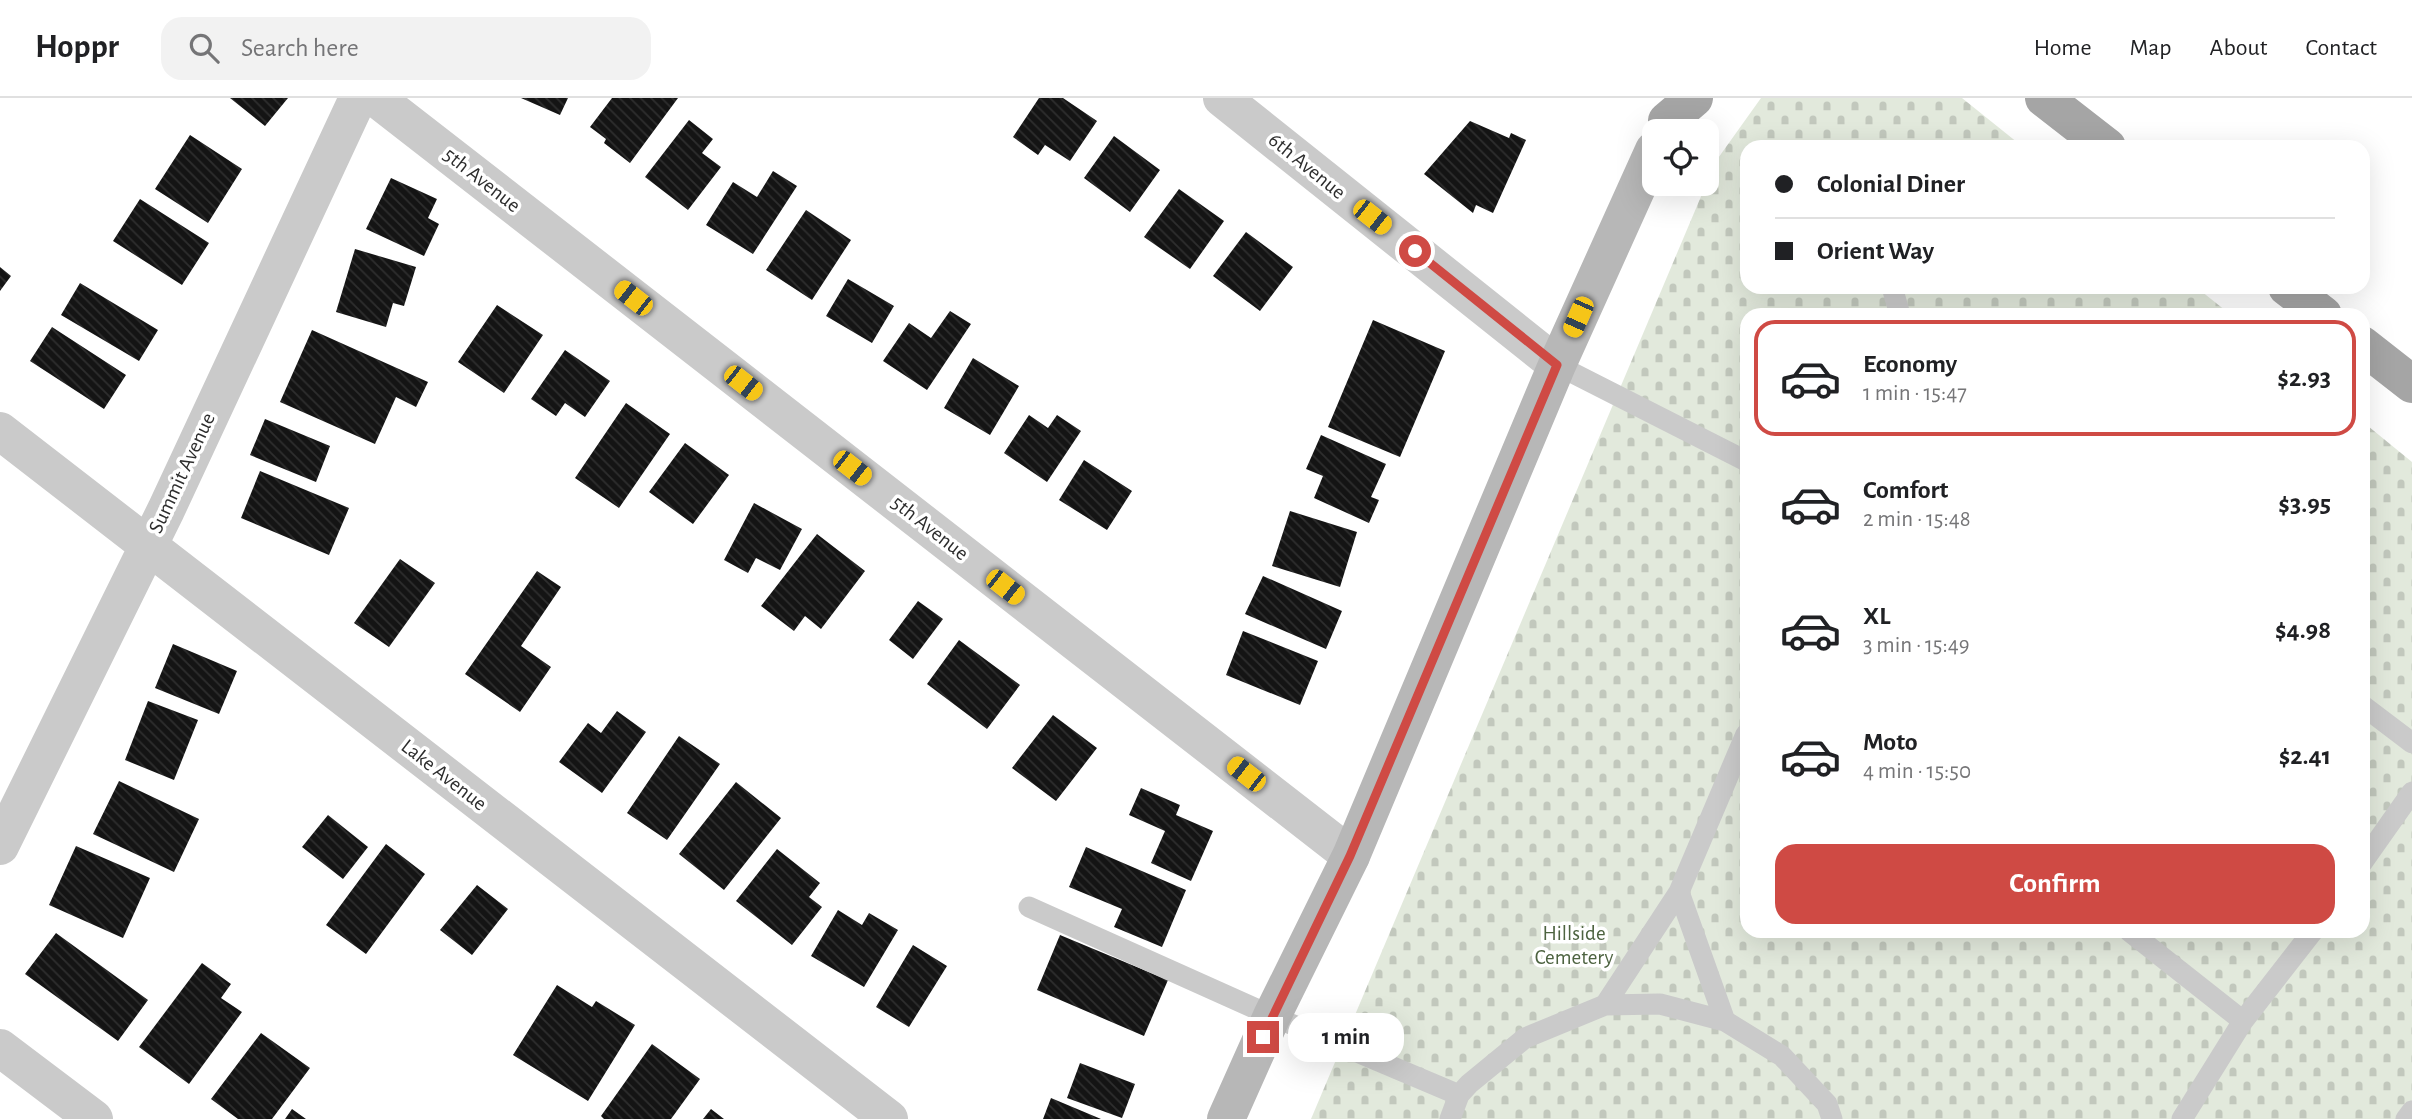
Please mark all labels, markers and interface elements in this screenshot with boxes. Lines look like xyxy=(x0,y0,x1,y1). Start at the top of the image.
search box xyxy=(161,17,651,80)
icon: search xyxy=(185,29,223,67)
text: Hoppr xyxy=(35,31,119,64)
text: Search here xyxy=(241,35,359,61)
text: Home xyxy=(2034,36,2092,60)
text: Map xyxy=(2130,36,2172,60)
text: About xyxy=(2210,36,2267,60)
text: Contact xyxy=(2305,36,2377,60)
map controls xyxy=(1642,119,1719,196)
button: locate xyxy=(1642,119,1719,196)
street label: 6th Avenue xyxy=(1265,129,1349,203)
street label: 5th Avenue xyxy=(440,144,524,216)
text: Colonial Diner xyxy=(1817,171,1965,197)
car xyxy=(1349,196,1396,238)
route start xyxy=(1399,235,1431,267)
text: Orient Way xyxy=(1817,238,1934,264)
car xyxy=(610,277,657,319)
car xyxy=(1560,294,1597,340)
icon: car xyxy=(1779,347,1842,410)
text: Economy xyxy=(1863,351,1957,377)
car xyxy=(720,362,767,404)
text: $2.93 xyxy=(2277,365,2331,391)
text: 1 min · 15:47 xyxy=(1863,382,1967,405)
street label: Summit Avenue xyxy=(145,410,219,536)
car xyxy=(829,447,876,489)
icon: car xyxy=(1779,473,1842,536)
text: Comfort xyxy=(1863,477,1948,503)
text: $3.95 xyxy=(2278,491,2331,517)
street label: 5th Avenue xyxy=(888,492,972,564)
text: 2 min · 15:48 xyxy=(1863,508,1971,531)
car xyxy=(982,566,1029,608)
icon: car xyxy=(1779,599,1842,662)
text: XL xyxy=(1863,603,1890,629)
text: $4.98 xyxy=(2275,617,2331,643)
text: 3 min · 15:49 xyxy=(1863,634,1970,657)
icon: car xyxy=(1779,725,1842,788)
text: Moto xyxy=(1863,729,1918,755)
street label: Lake Avenue xyxy=(397,735,491,815)
text: $2.41 xyxy=(2279,743,2331,769)
car xyxy=(1223,753,1270,795)
text: 4 min · 15:50 xyxy=(1863,760,1971,783)
button: Confirm xyxy=(1775,844,2335,924)
park label: Hillside Cemetery xyxy=(1535,923,1613,968)
callout: 1 min xyxy=(1288,1012,1403,1062)
route end xyxy=(1247,1021,1279,1053)
text: 1 min xyxy=(1322,1026,1370,1049)

